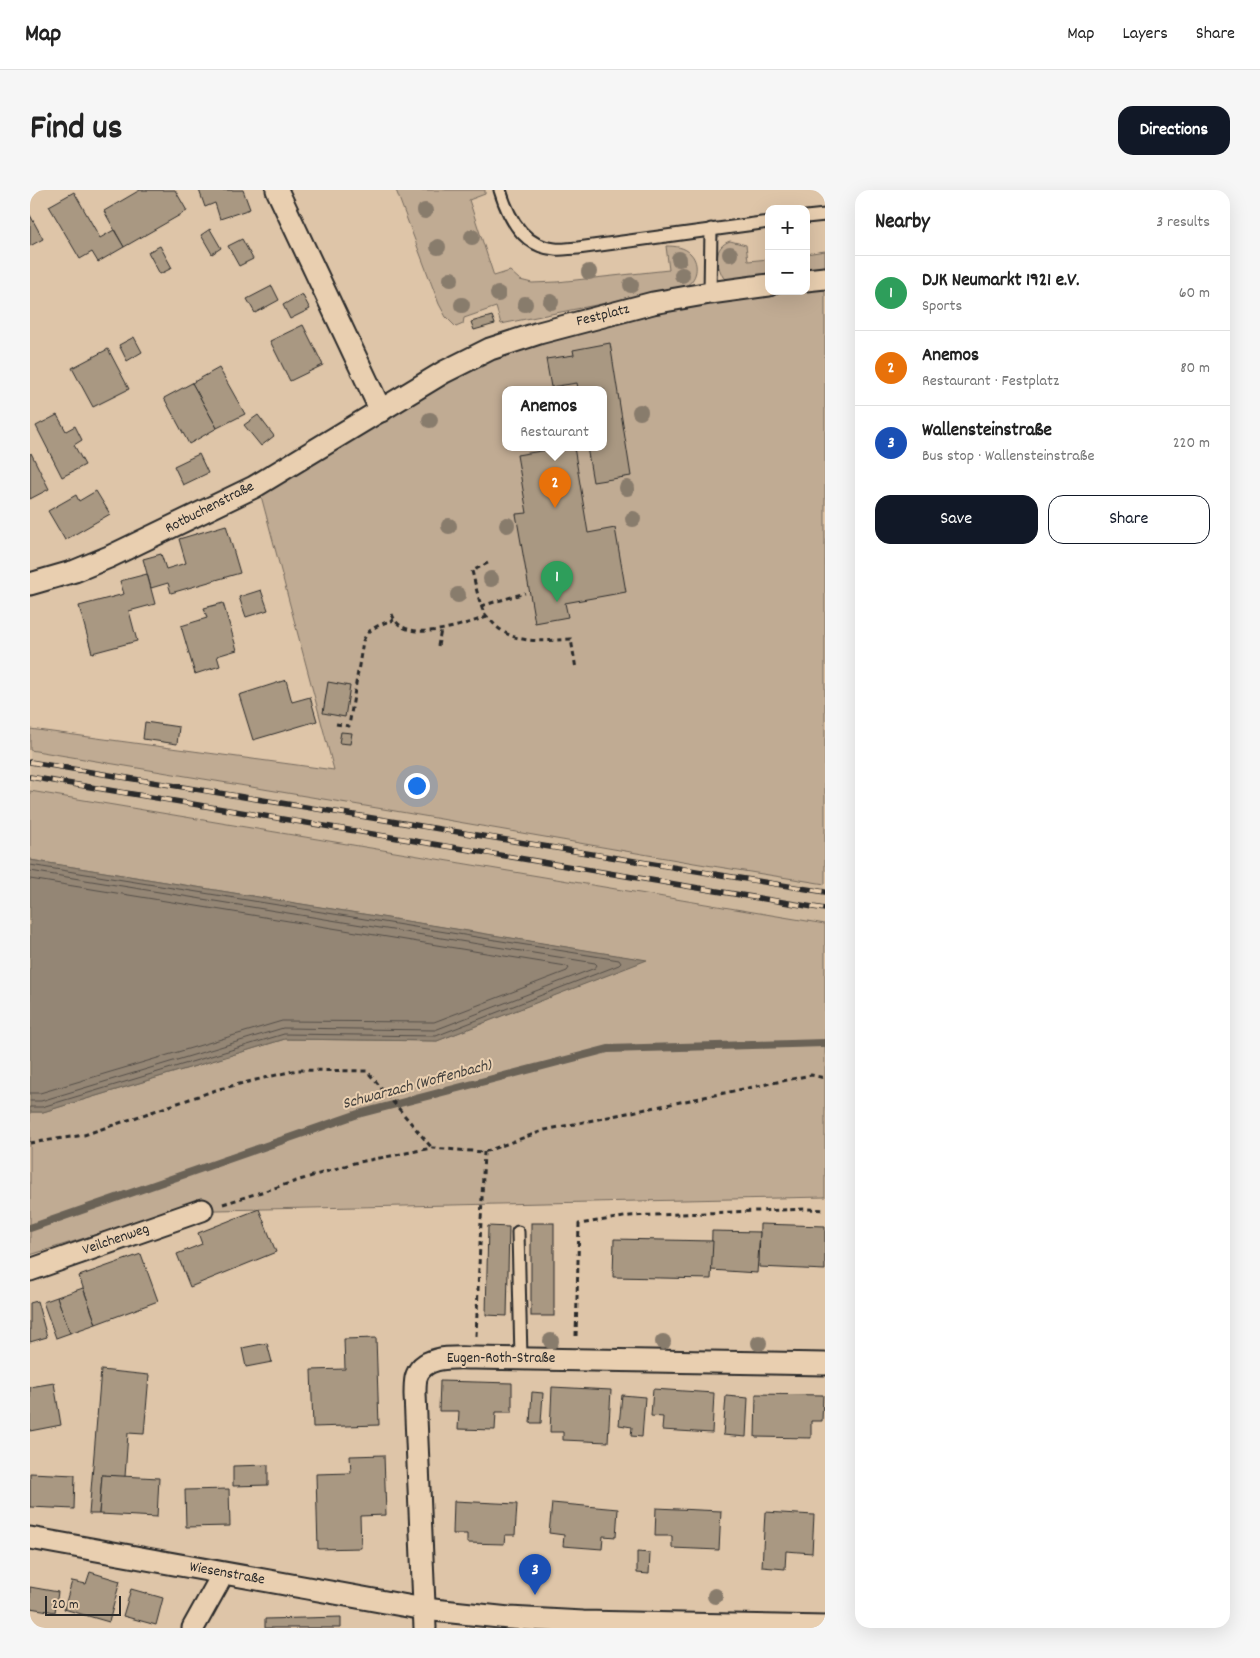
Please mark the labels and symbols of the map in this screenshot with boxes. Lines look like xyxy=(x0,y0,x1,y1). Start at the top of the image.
street label: Festplatz xyxy=(574,299,632,333)
pin: 2 xyxy=(539,467,571,508)
street label: Rotbuchenstraße xyxy=(162,476,259,540)
pin: 1 xyxy=(541,561,573,602)
your location xyxy=(404,773,430,799)
water label: Schwarzach (Woffenbach) xyxy=(340,1054,495,1116)
street label: Veilchenweg xyxy=(80,1218,152,1262)
street label: Eugen-Roth-Straße xyxy=(447,1348,556,1370)
pin: 3 xyxy=(519,1554,551,1595)
street label: Wiesenstraße xyxy=(188,1557,267,1591)
scale bar xyxy=(45,1593,121,1616)

